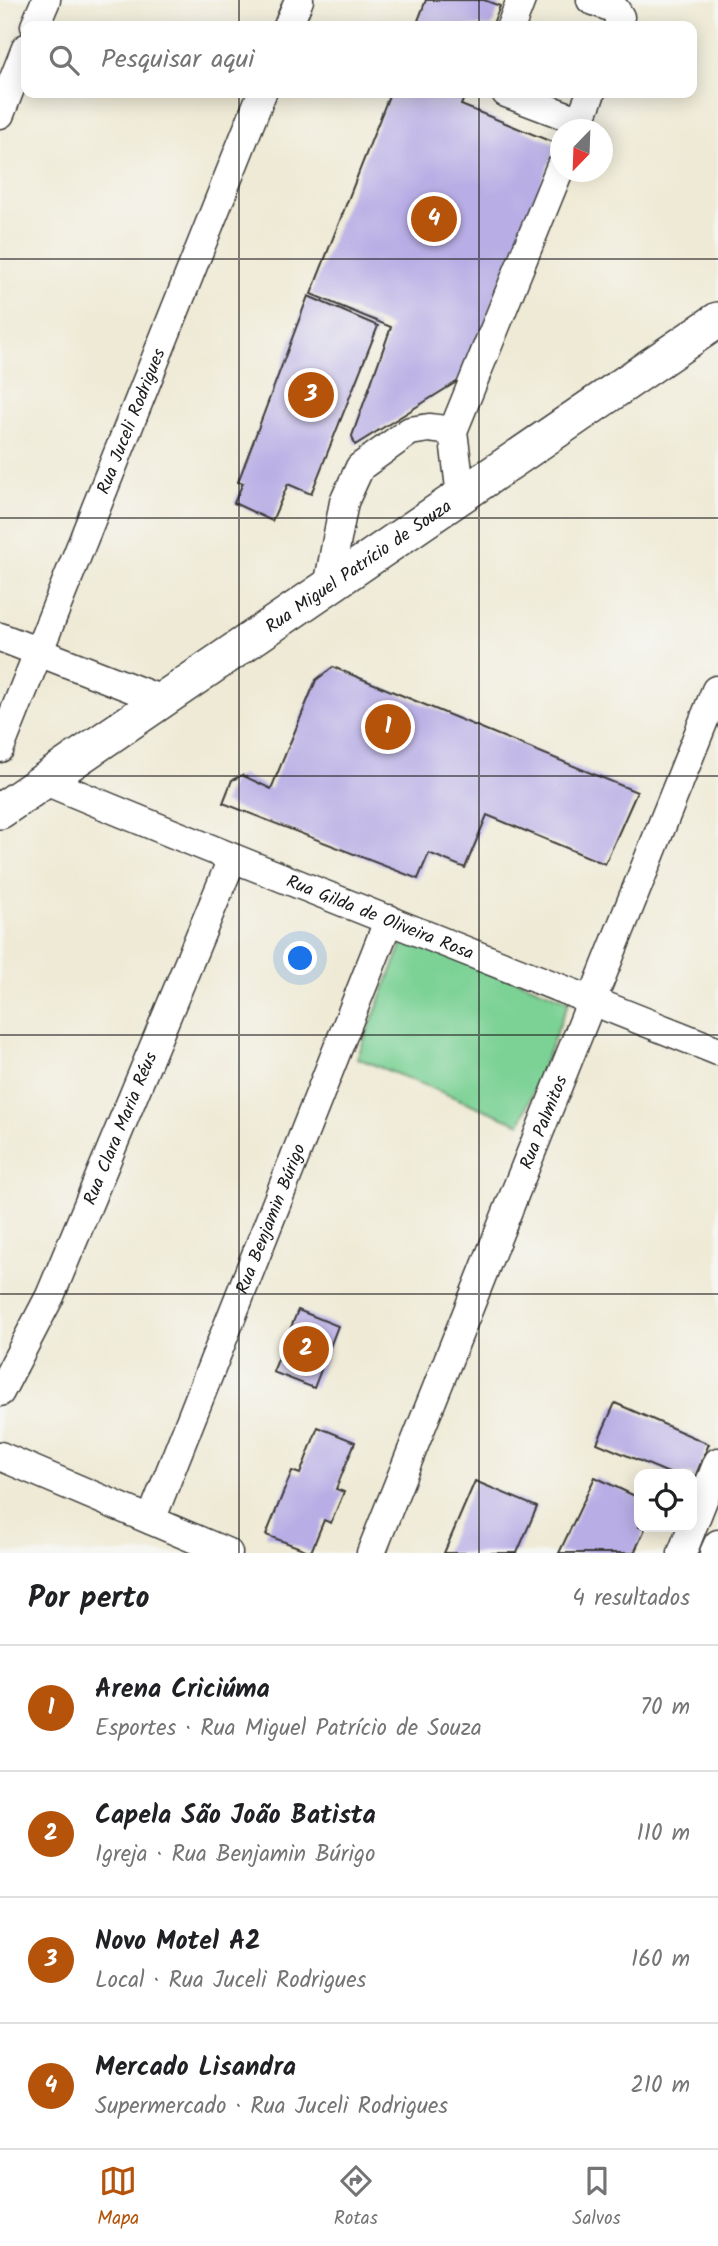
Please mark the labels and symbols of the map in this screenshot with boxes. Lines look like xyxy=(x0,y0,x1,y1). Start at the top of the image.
north arrow xyxy=(550,119,613,182)
pin: 4 xyxy=(411,193,457,245)
street label: Rua Juceli Rodrigues xyxy=(90,344,174,499)
pin: 3 xyxy=(288,369,334,421)
street label: Rua Miguel Patrício de Souza xyxy=(260,493,458,641)
pin: 1 xyxy=(365,701,411,753)
street label: Rua Gilda de Oliveira Rosa xyxy=(282,868,478,969)
your location xyxy=(283,941,317,975)
street label: Rua Clara Maria Réus xyxy=(76,1047,166,1210)
street label: Rua Palmitos xyxy=(513,1071,577,1174)
street label: Rua Benjamin Búrigo xyxy=(229,1140,315,1299)
pin: 2 xyxy=(283,1323,329,1375)

